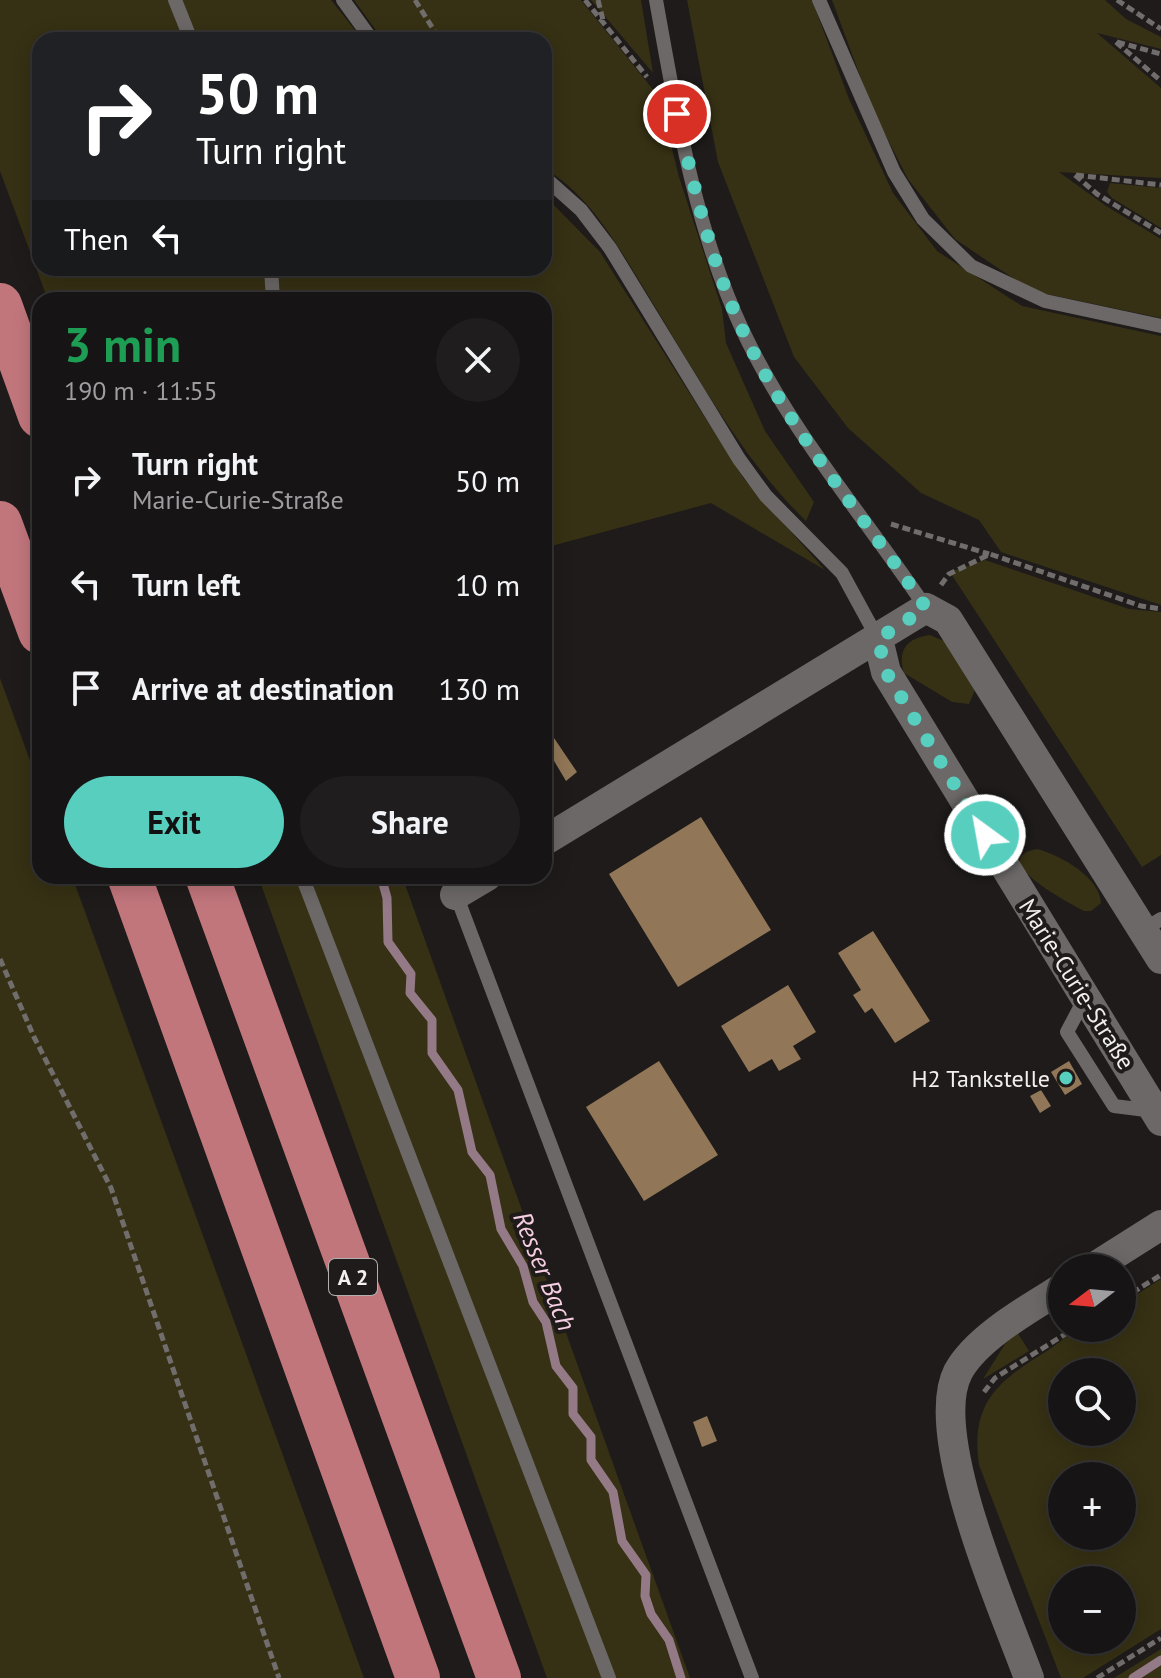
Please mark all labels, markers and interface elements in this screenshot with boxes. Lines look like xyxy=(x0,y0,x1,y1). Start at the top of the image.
text: 50 m xyxy=(196,57,319,129)
icon: right xyxy=(64,64,168,168)
pin xyxy=(643,80,711,148)
icon: arrive xyxy=(655,92,699,136)
text: Turn right xyxy=(196,127,346,174)
icon: left xyxy=(145,216,189,260)
text: Then xyxy=(64,219,129,258)
text: 3 min xyxy=(64,313,181,375)
button: close xyxy=(436,318,520,402)
text: 190 m · 11:55 xyxy=(64,374,218,407)
text: Turn right xyxy=(132,444,258,483)
icon: right xyxy=(64,458,108,502)
text: 50 m xyxy=(455,461,520,500)
text: Marie-Curie-Straße xyxy=(132,483,344,516)
icon: left xyxy=(64,562,108,606)
text: Turn left xyxy=(132,565,240,604)
text: 10 m xyxy=(455,565,520,604)
icon: arrive xyxy=(64,666,108,710)
text: Arrive at destination xyxy=(132,669,394,708)
text: 130 m xyxy=(439,669,520,708)
button: Exit xyxy=(64,776,284,868)
button: Share xyxy=(300,776,520,868)
position arrow xyxy=(943,793,1027,877)
street label: Marie-Curie-Straße xyxy=(1012,893,1142,1075)
place label: H2 Tankstelle xyxy=(911,1063,1050,1094)
marker: H2 Tankstelle xyxy=(1057,1069,1075,1087)
water label: Resser Bach xyxy=(506,1207,584,1335)
north arrow xyxy=(1048,1254,1136,1342)
map controls xyxy=(1048,1254,1136,1654)
road number: A 2 xyxy=(329,1259,377,1295)
button: search xyxy=(1048,1358,1136,1446)
button: + xyxy=(1048,1462,1136,1550)
button: − xyxy=(1048,1566,1136,1654)

